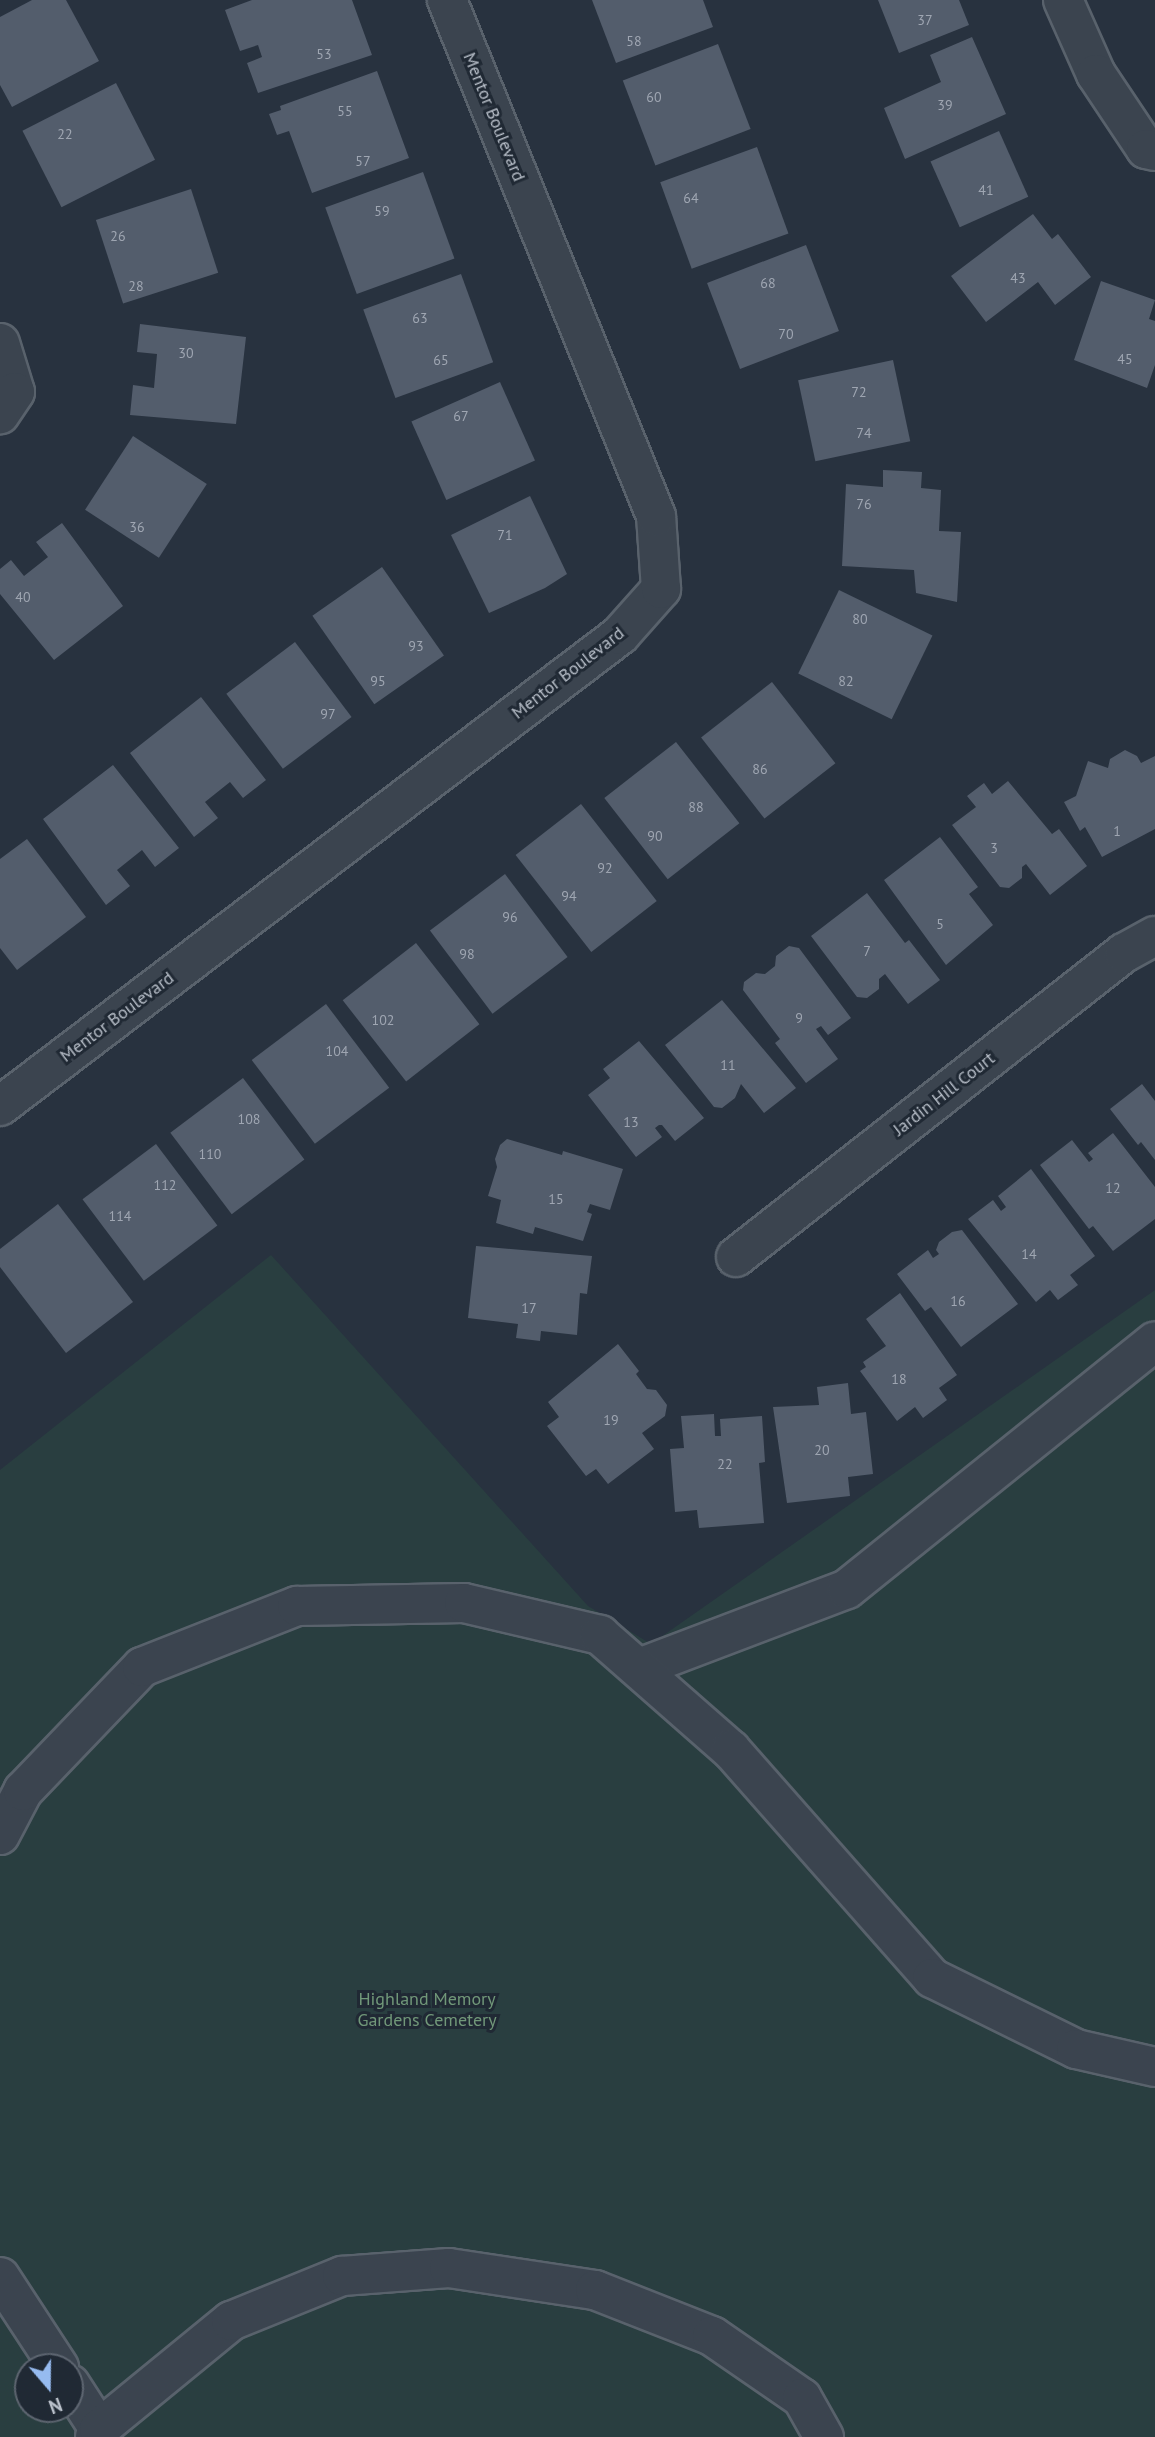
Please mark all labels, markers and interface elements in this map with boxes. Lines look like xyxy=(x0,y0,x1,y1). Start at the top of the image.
house number: 37 xyxy=(917,12,933,28)
house number: 58 xyxy=(626,33,642,49)
house number: 53 xyxy=(316,46,332,62)
street label: Mentor Boulevard xyxy=(458,49,530,185)
house number: 60 xyxy=(646,89,662,105)
house number: 39 xyxy=(937,97,953,113)
house number: 55 xyxy=(337,103,353,119)
house number: 22 xyxy=(57,126,73,142)
house number: 57 xyxy=(355,153,371,169)
house number: 41 xyxy=(978,182,994,198)
house number: 64 xyxy=(683,190,699,206)
house number: 59 xyxy=(374,203,390,219)
house number: 26 xyxy=(110,228,126,244)
house number: 43 xyxy=(1010,270,1026,286)
house number: 68 xyxy=(760,275,776,291)
house number: 28 xyxy=(128,278,144,294)
house number: 63 xyxy=(412,310,428,326)
house number: 70 xyxy=(778,326,794,342)
house number: 30 xyxy=(178,345,194,361)
house number: 45 xyxy=(1117,351,1133,367)
house number: 65 xyxy=(433,352,449,368)
house number: 72 xyxy=(851,384,867,400)
house number: 67 xyxy=(453,408,469,424)
house number: 74 xyxy=(856,425,872,441)
house number: 76 xyxy=(856,496,872,512)
house number: 36 xyxy=(129,519,145,535)
house number: 71 xyxy=(497,527,513,543)
house number: 40 xyxy=(15,589,31,605)
house number: 80 xyxy=(852,611,868,627)
street label: Mentor Boulevard xyxy=(507,622,629,724)
house number: 93 xyxy=(408,638,424,654)
house number: 95 xyxy=(370,673,386,689)
house number: 82 xyxy=(838,673,854,689)
house number: 97 xyxy=(320,706,336,722)
house number: 86 xyxy=(752,761,768,777)
house number: 88 xyxy=(688,799,704,815)
house number: 1 xyxy=(1113,823,1121,839)
house number: 90 xyxy=(647,828,663,844)
house number: 3 xyxy=(990,840,998,856)
house number: 92 xyxy=(597,860,613,876)
house number: 94 xyxy=(561,888,577,904)
house number: 96 xyxy=(502,909,518,925)
house number: 5 xyxy=(936,916,944,932)
house number: 7 xyxy=(863,943,871,959)
house number: 98 xyxy=(459,946,475,962)
street label: Mentor Boulevard xyxy=(56,967,178,1067)
house number: 9 xyxy=(795,1010,803,1026)
house number: 102 xyxy=(372,1012,394,1028)
house number: 104 xyxy=(326,1043,348,1059)
street label: Jardin Hill Court xyxy=(889,1047,999,1141)
house number: 11 xyxy=(720,1057,736,1073)
house number: 108 xyxy=(238,1111,260,1127)
house number: 13 xyxy=(623,1114,639,1130)
house number: 110 xyxy=(199,1146,221,1162)
house number: 112 xyxy=(154,1177,176,1193)
house number: 12 xyxy=(1105,1180,1121,1196)
house number: 15 xyxy=(548,1191,564,1207)
house number: 114 xyxy=(109,1208,131,1224)
house number: 14 xyxy=(1021,1246,1037,1262)
house number: 16 xyxy=(950,1293,966,1309)
house number: 17 xyxy=(521,1300,537,1316)
house number: 18 xyxy=(891,1371,907,1387)
house number: 19 xyxy=(603,1412,619,1428)
house number: 20 xyxy=(814,1442,830,1458)
house number: 22 xyxy=(717,1456,733,1472)
park label: Highland Memory Gardens Cemetery xyxy=(357,1989,497,2032)
north arrow xyxy=(14,2353,84,2423)
text: N xyxy=(46,2392,65,2419)

